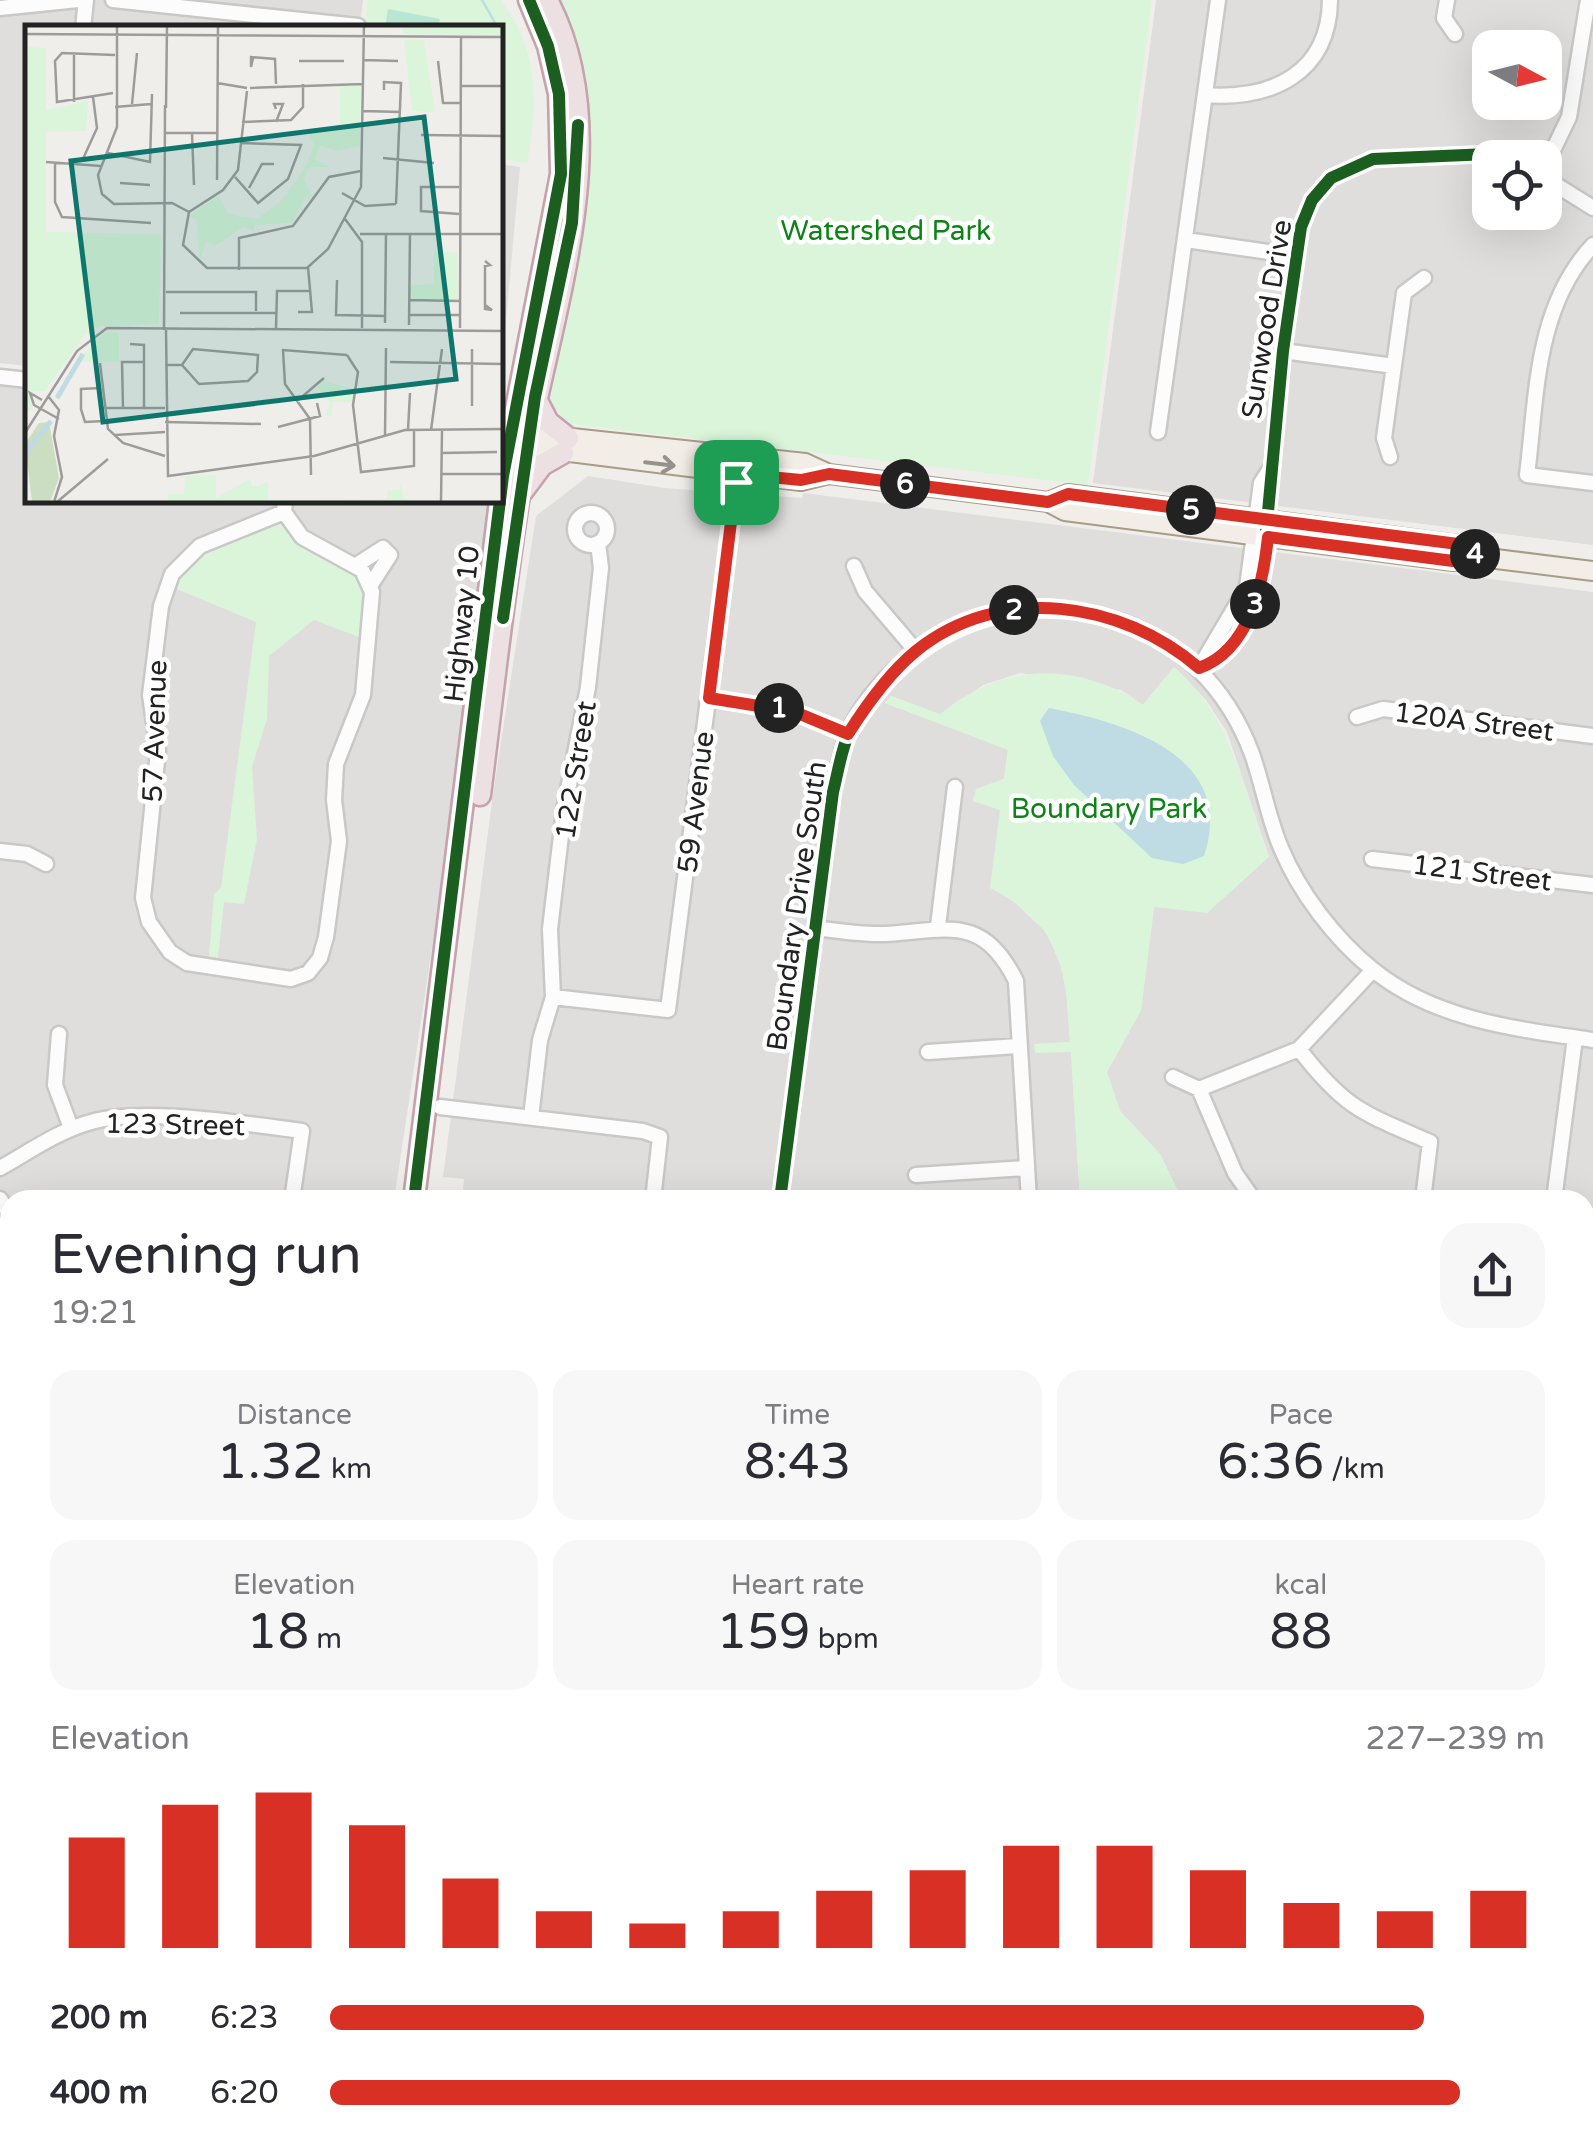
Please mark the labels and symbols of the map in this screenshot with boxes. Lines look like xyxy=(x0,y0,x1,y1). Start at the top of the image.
inset map xyxy=(25,25,502,502)
north arrow xyxy=(1472,30,1562,120)
park label: Watershed Park xyxy=(781,214,991,248)
street label: Sunwood Drive xyxy=(1234,217,1299,421)
pin xyxy=(694,440,779,525)
one-way arrow xyxy=(643,455,675,474)
pin: 6 xyxy=(880,459,930,509)
pin: 5 xyxy=(1166,485,1216,535)
pin: 4 xyxy=(1450,529,1500,579)
street label: Highway 10 xyxy=(437,544,487,704)
pin: 3 xyxy=(1230,579,1280,629)
pin: 2 xyxy=(989,585,1039,635)
street label: 57 Avenue xyxy=(136,659,174,803)
pin: 1 xyxy=(754,683,804,733)
street label: 120A Street xyxy=(1392,695,1556,749)
street label: 122 Street xyxy=(548,698,604,842)
street label: 59 Avenue xyxy=(670,729,722,875)
street label: Boundary Drive South xyxy=(760,759,834,1053)
park label: Boundary Park xyxy=(1011,792,1207,826)
street label: 121 Street xyxy=(1410,848,1554,898)
street label: 123 Street xyxy=(105,1107,246,1143)

